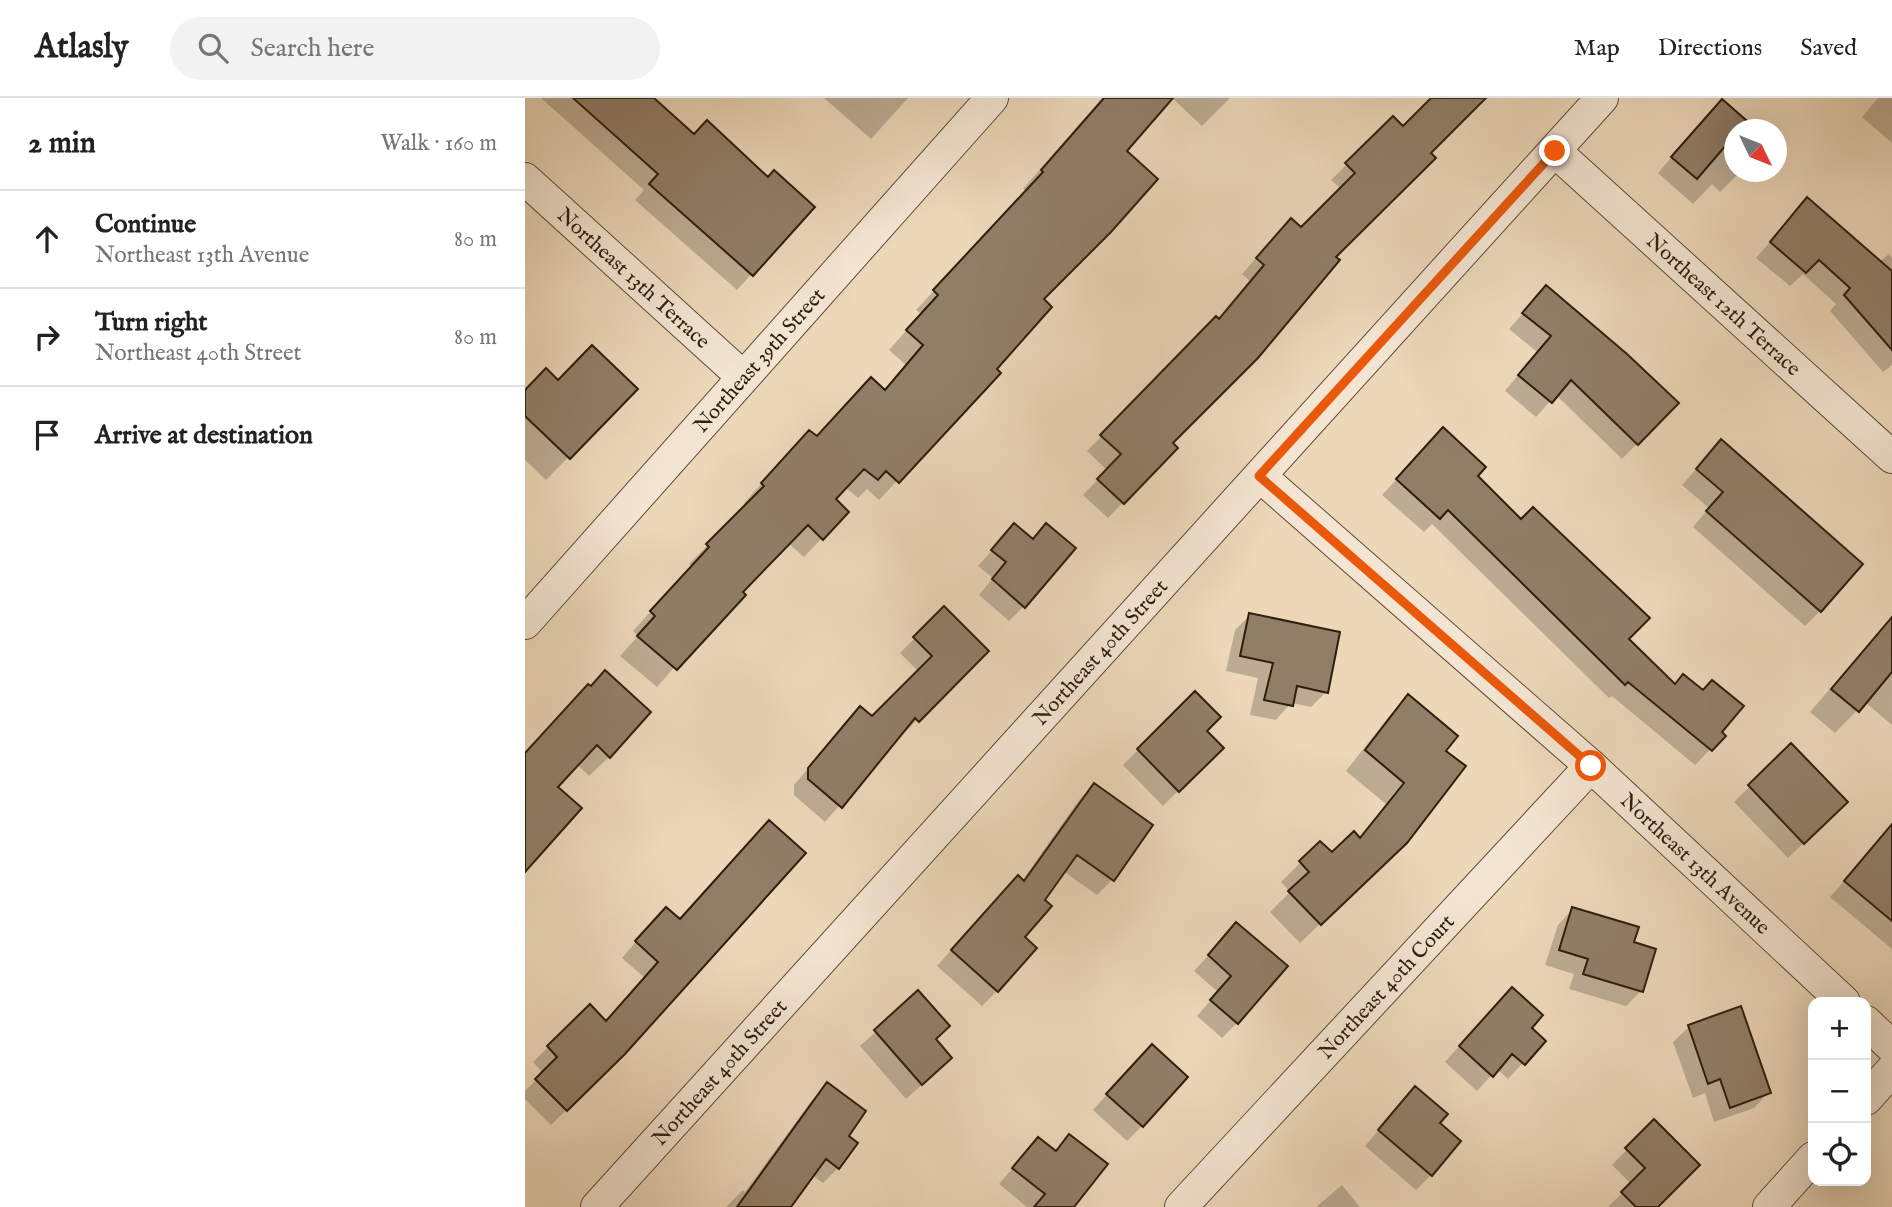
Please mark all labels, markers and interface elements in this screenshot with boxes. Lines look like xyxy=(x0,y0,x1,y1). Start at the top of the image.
search box xyxy=(170,17,660,80)
text: Atlasly xyxy=(35,27,128,69)
icon: search xyxy=(194,29,232,67)
text: Search here xyxy=(250,32,374,65)
text: Map xyxy=(1574,33,1620,64)
text: Directions xyxy=(1658,33,1762,64)
text: Saved xyxy=(1800,33,1857,64)
north arrow xyxy=(1724,119,1787,182)
text: 2 min xyxy=(28,125,96,163)
text: Walk · 160 m xyxy=(380,129,497,158)
route end xyxy=(1539,135,1570,166)
street label: Northeast 13th Terrace xyxy=(551,202,715,356)
text: Continue xyxy=(95,208,196,241)
icon: ahead xyxy=(28,220,66,258)
text: 80 m xyxy=(454,225,497,254)
street label: Northeast 12th Terrace xyxy=(1640,228,1806,383)
text: Northeast 13th Avenue xyxy=(95,241,309,270)
street label: Northeast 39th Street xyxy=(688,283,832,439)
text: Turn right xyxy=(95,306,208,339)
icon: right xyxy=(28,318,66,356)
text: 80 m xyxy=(454,323,497,352)
text: Northeast 40th Street xyxy=(95,339,301,368)
icon: arrive xyxy=(28,416,66,454)
text: Arrive at destination xyxy=(95,419,313,452)
street label: Northeast 40th Street xyxy=(1028,574,1174,732)
route start xyxy=(1575,750,1606,781)
street label: Northeast 13th Avenue xyxy=(1614,788,1776,941)
street label: Northeast 40th Court xyxy=(1313,909,1461,1066)
street label: Northeast 40th Street xyxy=(647,994,794,1152)
map controls xyxy=(1808,997,1871,1186)
button: + xyxy=(1808,997,1871,1060)
button: − xyxy=(1808,1060,1871,1123)
button: locate xyxy=(1808,1123,1871,1186)

